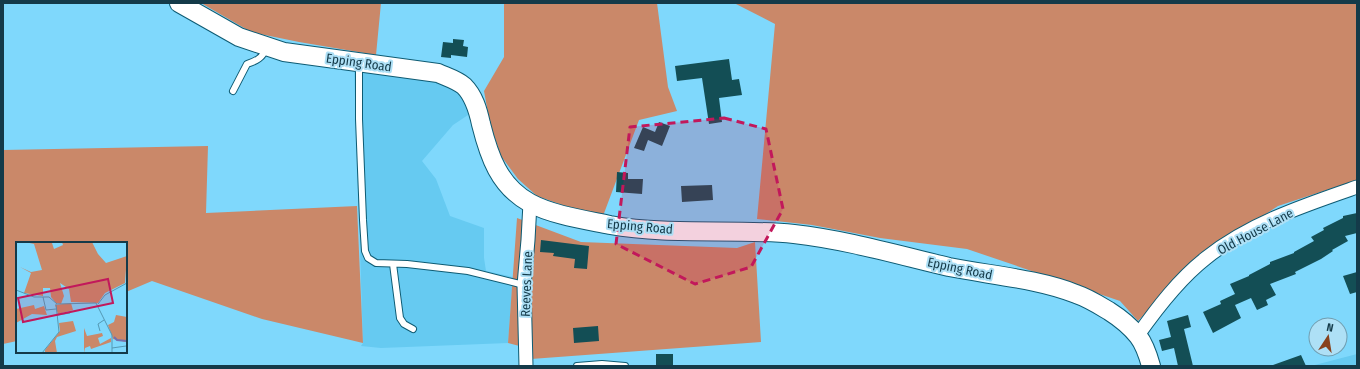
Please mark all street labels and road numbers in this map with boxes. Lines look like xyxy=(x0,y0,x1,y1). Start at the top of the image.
street label: Epping Road xyxy=(325,50,393,75)
street label: Old House Lane xyxy=(1215,205,1296,258)
street label: Epping Road xyxy=(606,216,674,237)
street label: Reeves Lane xyxy=(518,251,535,317)
street label: Epping Road xyxy=(926,254,994,283)

